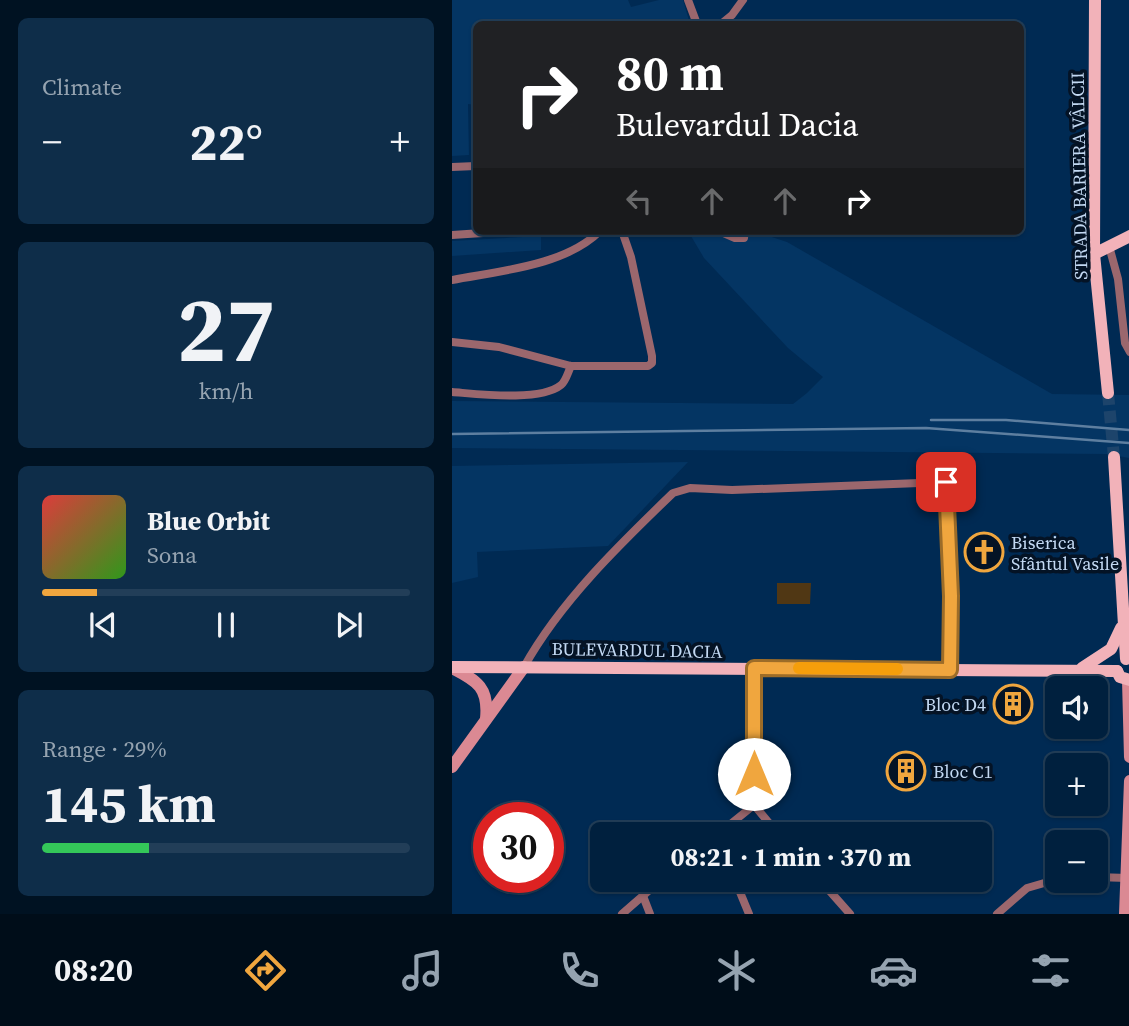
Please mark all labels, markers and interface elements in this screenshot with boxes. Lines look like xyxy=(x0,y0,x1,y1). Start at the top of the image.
text: 80 m xyxy=(616,39,724,106)
icon: right xyxy=(501,49,592,140)
text: Climate xyxy=(42,71,122,103)
street label: STRADA BARIERA VÂLCII xyxy=(1065,72,1093,280)
text: Bulevardul Dacia xyxy=(616,103,859,147)
text: 22° xyxy=(189,106,263,177)
text: − xyxy=(42,116,62,168)
text: + xyxy=(390,116,410,168)
icon: left xyxy=(620,182,658,220)
icon: ahead xyxy=(693,182,731,220)
icon: ahead xyxy=(766,182,804,220)
icon: right xyxy=(839,182,877,220)
text: 27 xyxy=(177,267,275,391)
text: km/h xyxy=(199,375,253,407)
pin xyxy=(916,452,976,512)
icon: arrive xyxy=(927,463,965,501)
text: Blue Orbit xyxy=(147,503,270,539)
place label: Biserica Sfântul Vasile xyxy=(1011,530,1119,576)
church icon: Biserica Sfântul Vasile xyxy=(963,531,1005,573)
text: Sona xyxy=(147,539,197,571)
icon: previous xyxy=(84,606,122,644)
icon: pause xyxy=(207,606,245,644)
icon: next xyxy=(330,606,368,644)
street label: BULEVARDUL DACIA xyxy=(551,636,723,664)
map controls xyxy=(1045,676,1108,893)
button: sound xyxy=(1045,676,1108,739)
building icon: Bloc D4 xyxy=(992,683,1034,725)
place label: Bloc D4 xyxy=(925,692,986,717)
text: Range · 29% xyxy=(42,733,167,765)
position arrow xyxy=(717,737,791,811)
building icon: Bloc C1 xyxy=(885,750,927,792)
button: + xyxy=(1045,753,1108,816)
place label: Bloc C1 xyxy=(933,759,993,784)
text: 145 km xyxy=(42,768,216,839)
speed limit sign: 30 xyxy=(473,802,564,893)
button: − xyxy=(1045,830,1108,893)
text: 08:21 · 1 min · 370 m xyxy=(671,839,911,875)
icon: directions xyxy=(241,946,290,995)
icon: music xyxy=(398,946,447,995)
icon: phone xyxy=(555,946,604,995)
icon: climate xyxy=(712,946,761,995)
icon: car xyxy=(869,946,918,995)
icon: filters xyxy=(1026,946,1075,995)
text: 08:20 xyxy=(54,948,133,992)

